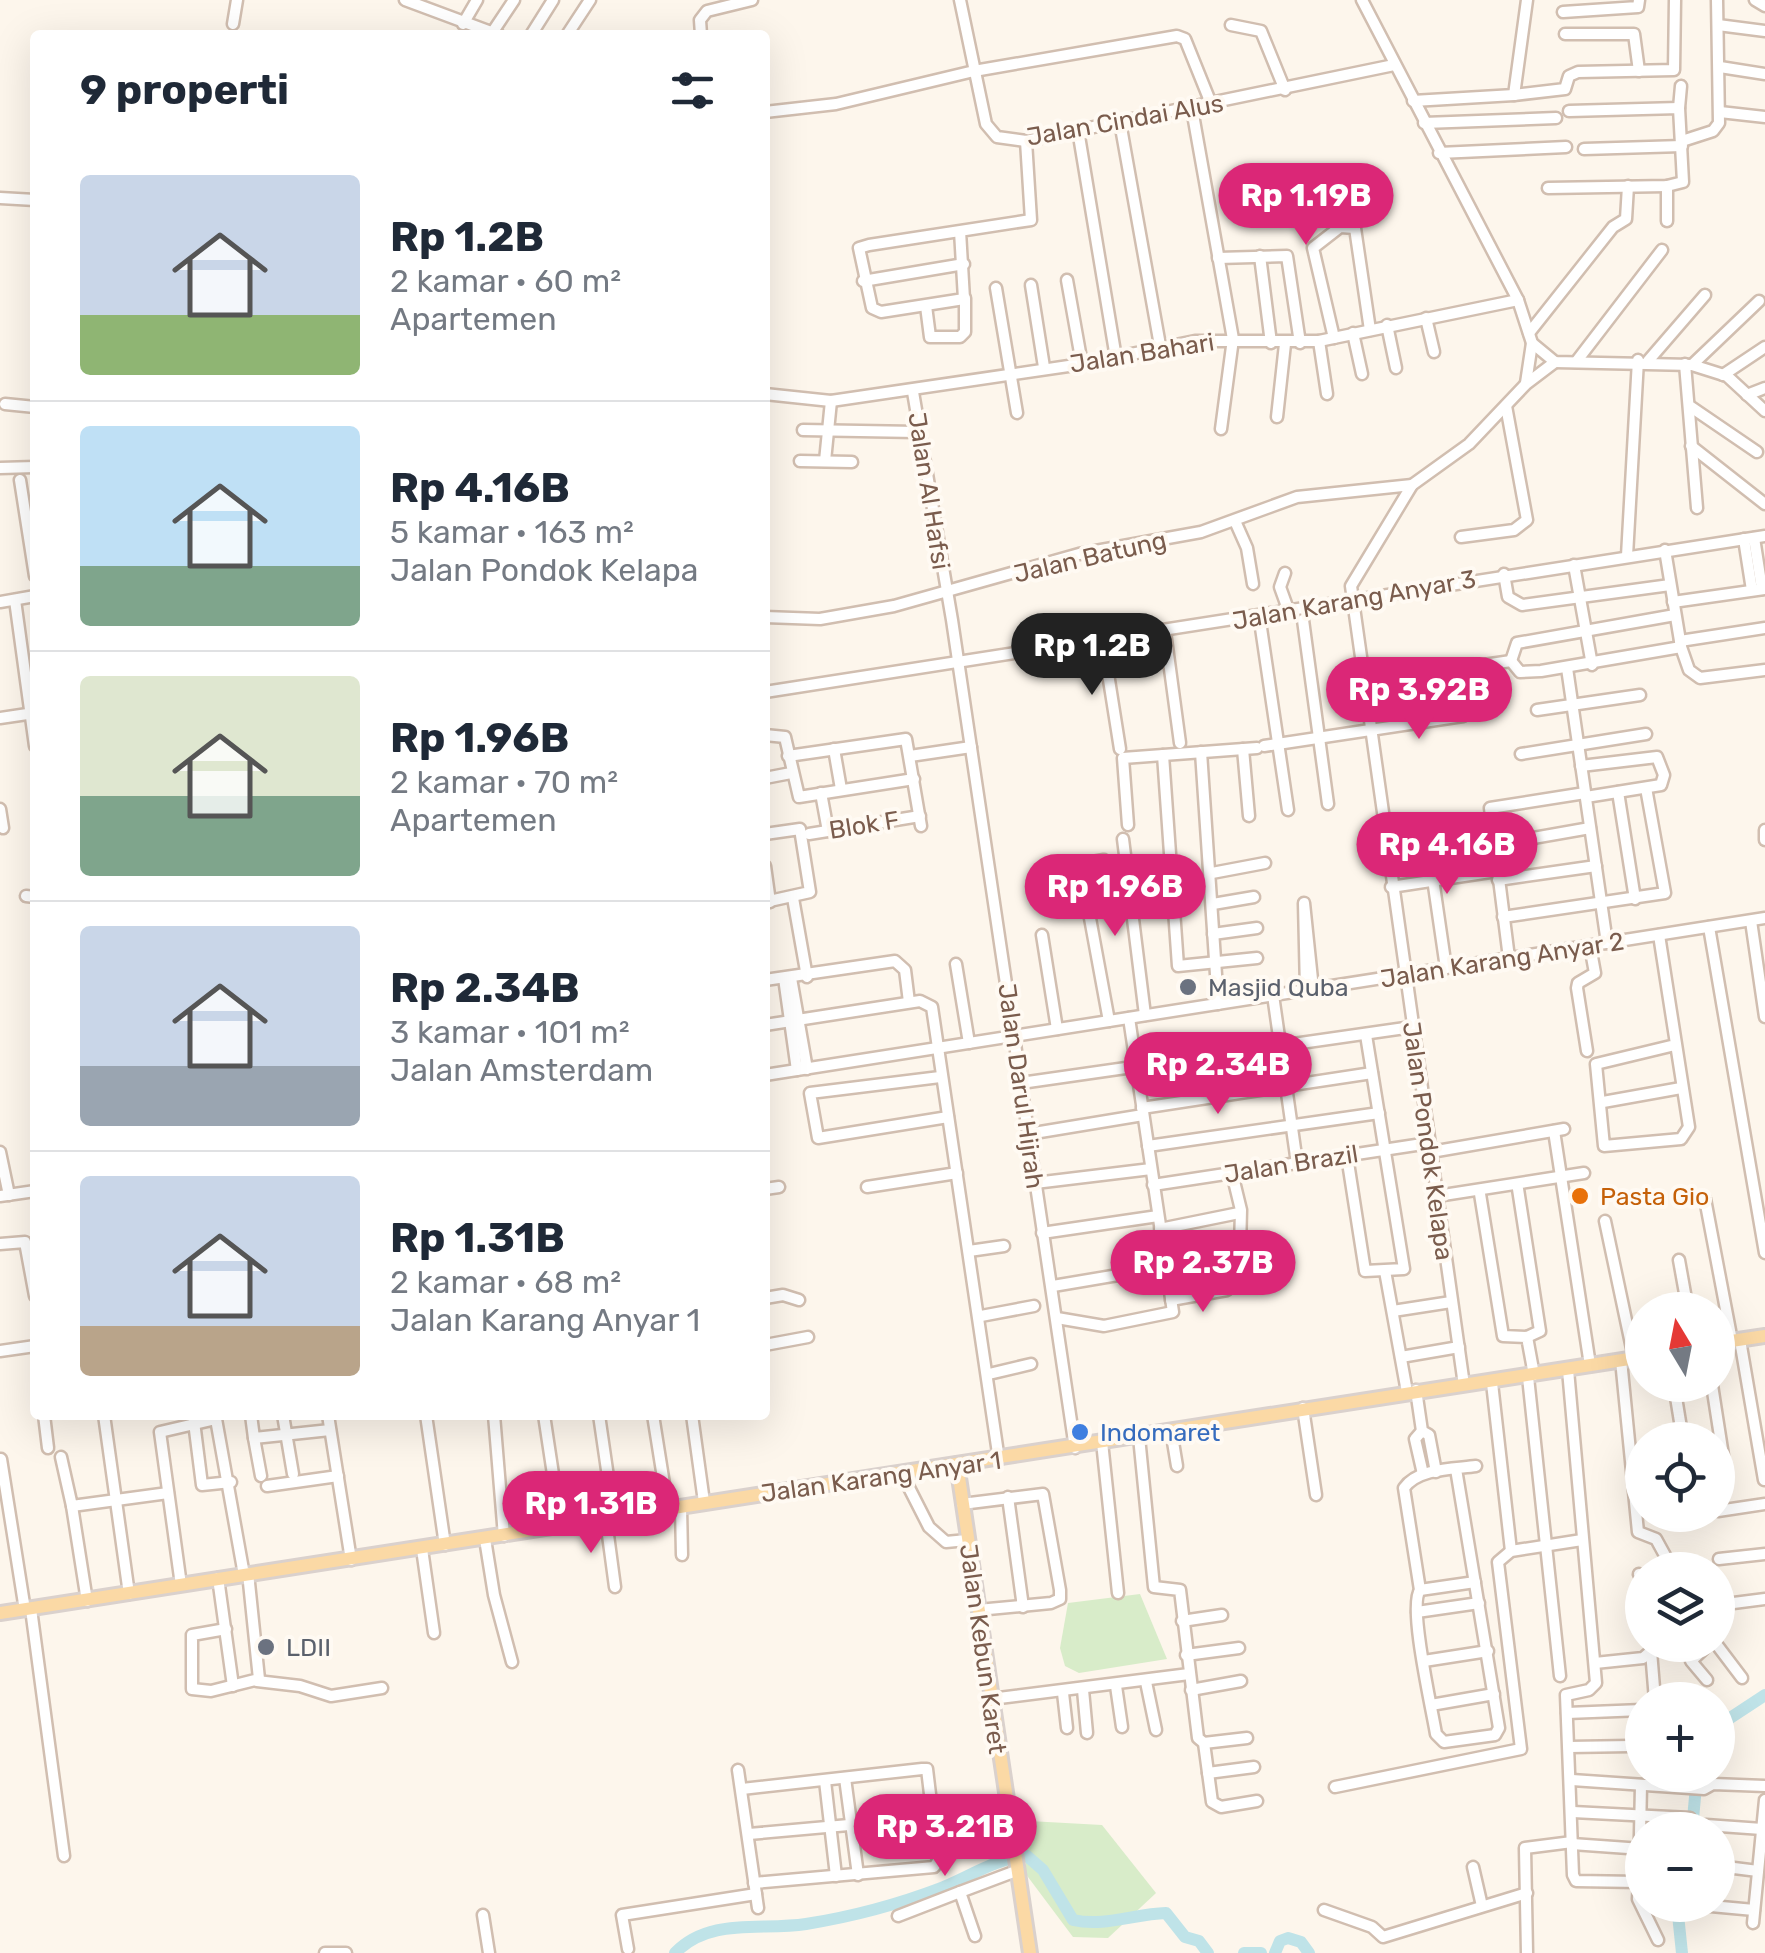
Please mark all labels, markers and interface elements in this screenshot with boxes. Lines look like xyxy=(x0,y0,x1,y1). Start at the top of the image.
icon: filters xyxy=(665,63,720,118)
text: 9 properti xyxy=(80,65,289,115)
street label: Jalan Cindai Alus xyxy=(1024,88,1226,152)
pin: Rp 1.19B xyxy=(1203,163,1409,248)
text: Rp 1.19B xyxy=(1241,176,1371,214)
text: Rp 1.2B xyxy=(390,212,544,262)
icon: home xyxy=(160,215,280,335)
text: 2 kamar · 60 m² xyxy=(390,262,621,300)
text: Apartemen xyxy=(390,300,557,338)
street label: Jalan Bahari xyxy=(1068,327,1216,379)
street label: Jalan Al Hafsi xyxy=(902,410,956,572)
text: Rp 4.16B xyxy=(390,463,570,513)
icon: home xyxy=(160,466,280,586)
text: 5 kamar · 163 m² xyxy=(390,513,634,551)
street label: Jalan Batung xyxy=(1011,525,1169,589)
text: Jalan Pondok Kelapa xyxy=(390,551,698,589)
street label: Jalan Karang Anyar 3 xyxy=(1230,564,1478,636)
pin: Rp 1.2B xyxy=(1000,613,1184,698)
text: Rp 1.2B xyxy=(1033,626,1151,664)
pin: Rp 3.92B xyxy=(1316,657,1522,742)
text: Rp 3.92B xyxy=(1348,670,1490,708)
text: Rp 1.96B xyxy=(390,713,569,763)
icon: home xyxy=(160,716,280,836)
text: 2 kamar · 70 m² xyxy=(390,763,618,801)
text: Apartemen xyxy=(390,801,557,839)
street label: Blok F xyxy=(827,805,901,845)
pin: Rp 4.16B xyxy=(1344,812,1550,897)
text: Rp 4.16B xyxy=(1378,825,1516,863)
pin: Rp 1.96B xyxy=(1012,854,1218,939)
text: Rp 1.96B xyxy=(1047,867,1183,905)
street label: Jalan Karang Anyar 2 xyxy=(1378,926,1626,994)
text: Rp 2.34B xyxy=(390,963,580,1013)
icon: home xyxy=(160,966,280,1086)
place label: Masjid Quba xyxy=(1208,973,1348,1002)
marker: Masjid Quba xyxy=(1177,976,1199,998)
street label: Jalan Darul Hijrah xyxy=(992,981,1050,1191)
text: 3 kamar · 101 m² xyxy=(390,1013,630,1051)
street label: Jalan Pondok Kelapa xyxy=(1397,1020,1459,1262)
pin: Rp 2.34B xyxy=(1115,1032,1321,1117)
text: Rp 2.34B xyxy=(1146,1045,1290,1083)
text: Jalan Amsterdam xyxy=(390,1051,653,1089)
street label: Jalan Brazil xyxy=(1222,1139,1360,1189)
place label: Pasta Gio xyxy=(1600,1182,1709,1211)
marker: Pasta Gio xyxy=(1569,1185,1591,1207)
text: Rp 1.31B xyxy=(390,1213,565,1263)
icon: home xyxy=(160,1216,280,1336)
pin: Rp 2.37B xyxy=(1100,1230,1306,1315)
text: Rp 2.37B xyxy=(1133,1243,1273,1281)
text: 2 kamar · 68 m² xyxy=(390,1263,621,1301)
north arrow xyxy=(1625,1292,1735,1402)
map controls xyxy=(1625,1292,1735,1922)
text: Jalan Karang Anyar 1 xyxy=(390,1301,700,1339)
place label: Indomaret xyxy=(1100,1418,1220,1447)
marker: Indomaret xyxy=(1069,1421,1091,1443)
button: locate xyxy=(1625,1422,1735,1532)
street label: Jalan Karang Anyar 1 xyxy=(759,1446,1003,1508)
pin: Rp 1.31B xyxy=(488,1471,694,1556)
text: Rp 1.31B xyxy=(524,1484,658,1522)
street label: Jalan Kebun Karet xyxy=(954,1542,1012,1756)
button: layers xyxy=(1625,1552,1735,1662)
place label: LDII xyxy=(286,1633,331,1662)
marker: LDII xyxy=(255,1636,277,1658)
button: + xyxy=(1625,1682,1735,1792)
pin: Rp 3.21B xyxy=(842,1794,1048,1879)
text: Rp 3.21B xyxy=(876,1807,1014,1845)
button: − xyxy=(1625,1812,1735,1922)

